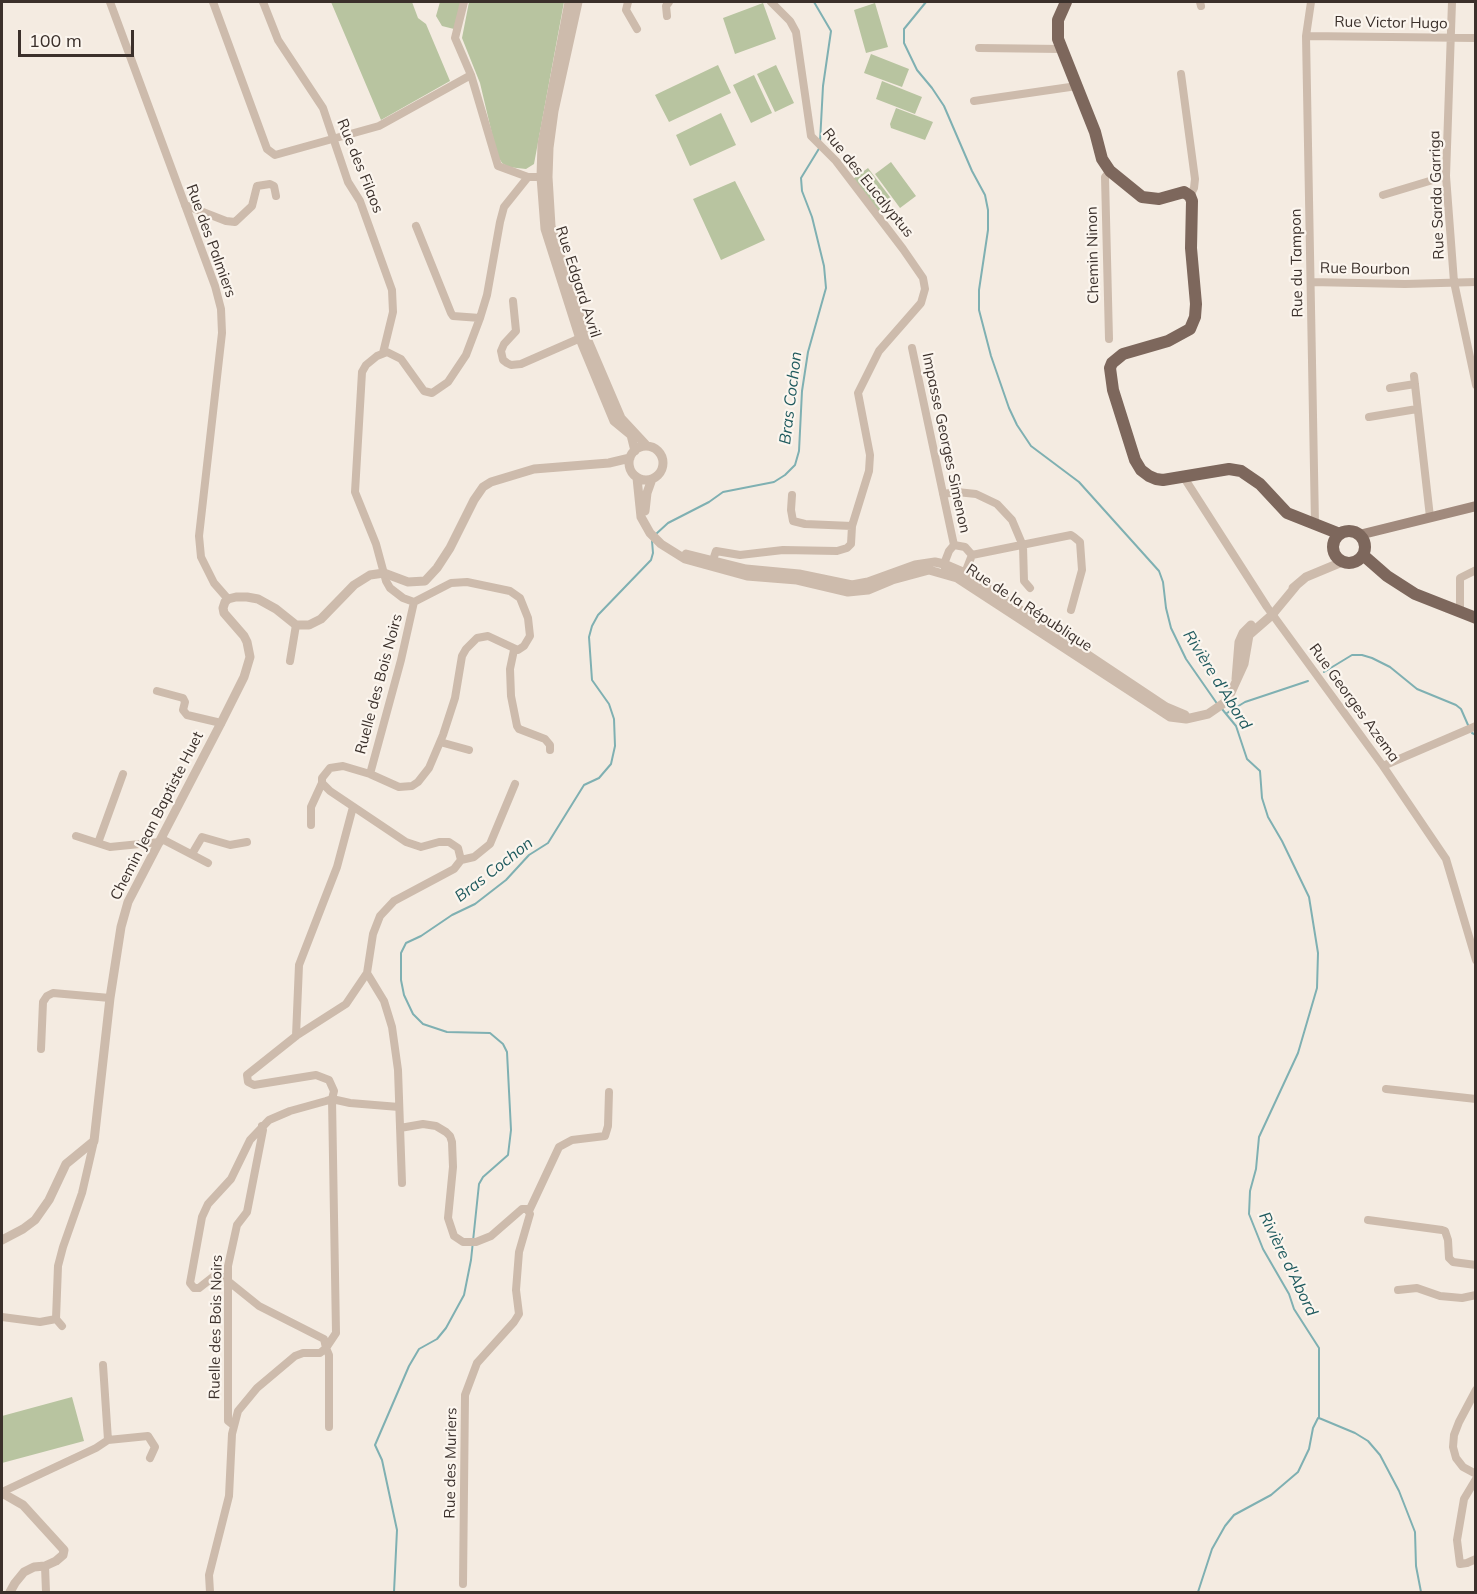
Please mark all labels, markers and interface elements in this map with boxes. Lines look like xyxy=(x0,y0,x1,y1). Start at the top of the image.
street label: Rue Victor Hugo xyxy=(1334,13,1448,33)
scale bar xyxy=(21,18,136,56)
text: 100 m xyxy=(29,29,82,52)
street label: Rue des Filaos xyxy=(333,116,387,216)
street label: Rue des Eucalyptus xyxy=(818,125,918,241)
street label: Rue Sarda Garriga xyxy=(1426,130,1448,260)
street label: Rue des Palmiers xyxy=(182,182,240,300)
street label: Chemin Ninon xyxy=(1083,206,1103,304)
street label: Rue du Tampon xyxy=(1287,208,1307,318)
street label: Rue Edgard Avril xyxy=(551,224,605,340)
street label: Rue Bourbon xyxy=(1320,259,1410,279)
water label: Bras Cochon xyxy=(776,350,806,446)
street label: Impasse Georges Simenon xyxy=(918,351,974,535)
street label: Rue de la République xyxy=(963,561,1095,655)
street label: Ruelle des Bois Noirs xyxy=(352,612,406,756)
water label: Rivière d'Abord xyxy=(1179,627,1255,733)
street label: Rue Georges Azema xyxy=(1305,640,1403,766)
street label: Chemin Jean Baptiste Huet xyxy=(107,729,207,903)
water label: Bras Cochon xyxy=(451,834,537,906)
water label: Rivière d'Abord xyxy=(1255,1209,1321,1319)
street label: Ruelle des Bois Noirs xyxy=(206,1254,226,1400)
street label: Rue des Muriers xyxy=(441,1407,461,1519)

